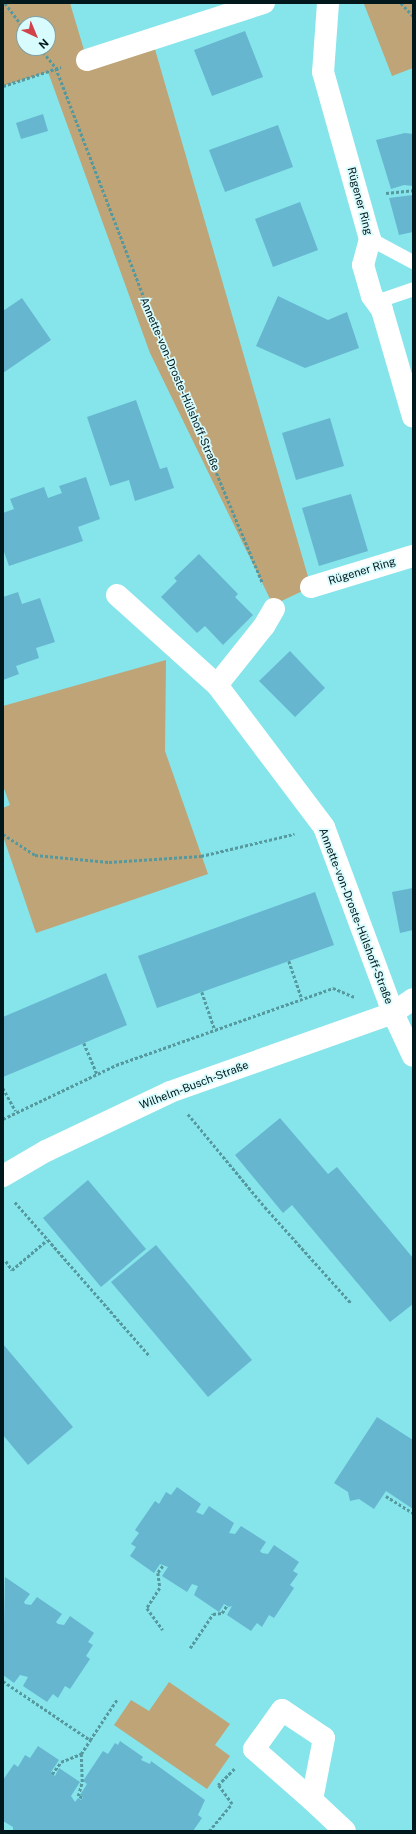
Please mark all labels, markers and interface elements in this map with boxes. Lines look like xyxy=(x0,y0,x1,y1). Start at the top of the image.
north arrow xyxy=(16,16,56,56)
text: N xyxy=(36,37,51,51)
street label: Rügener Ring xyxy=(345,166,375,236)
street label: Annette-von-Droste-Hülshoff-Straße xyxy=(137,295,223,473)
street label: Rügener Ring xyxy=(327,555,397,587)
street label: Annette-von-Droste-Hülshoff-Straße xyxy=(316,826,396,1006)
street label: Wilhelm-Busch-Straße xyxy=(138,1058,250,1112)

